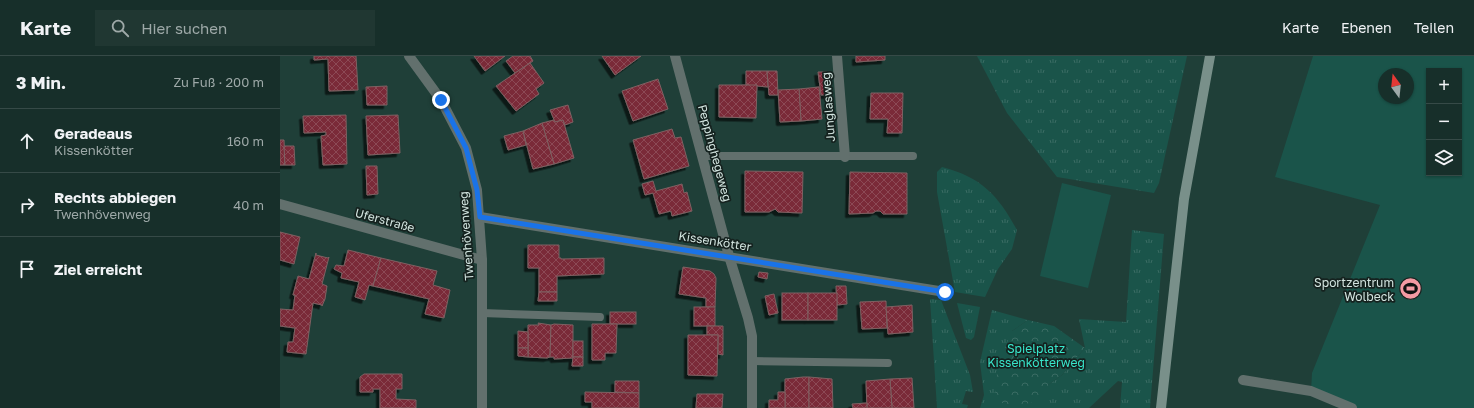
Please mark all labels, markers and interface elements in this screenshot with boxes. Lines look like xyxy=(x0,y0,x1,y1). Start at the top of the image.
search box xyxy=(95,10,375,46)
text: Karte xyxy=(20,16,71,39)
icon: search xyxy=(109,17,131,39)
text: Hier suchen xyxy=(141,19,227,37)
text: Karte xyxy=(1282,19,1319,36)
text: Ebenen xyxy=(1341,19,1392,36)
text: Teilen xyxy=(1414,19,1454,36)
north arrow xyxy=(1378,68,1414,104)
map controls xyxy=(1426,68,1462,176)
button: + xyxy=(1426,68,1462,104)
text: 3 Min. xyxy=(16,72,66,93)
street label: Junglasweg xyxy=(818,72,838,142)
text: Zu Fuß · 200 m xyxy=(173,74,264,90)
route end xyxy=(432,91,450,109)
street label: Peppinghegeweg xyxy=(695,103,735,203)
button: − xyxy=(1426,104,1462,140)
text: Geradeaus xyxy=(54,124,132,142)
icon: ahead xyxy=(16,130,38,152)
text: 160 m xyxy=(227,133,264,149)
button: layers xyxy=(1426,140,1462,176)
text: Kissenkötter xyxy=(54,142,134,158)
text: Rechts abbiegen xyxy=(54,188,176,206)
street label: Twenhövenweg xyxy=(455,191,477,281)
icon: right xyxy=(16,194,38,216)
text: 40 m xyxy=(233,197,264,213)
street label: Uferstraße xyxy=(354,205,416,235)
text: Twenhövenweg xyxy=(54,206,151,222)
street label: Kissenkötter xyxy=(678,228,753,254)
icon: arrive xyxy=(16,258,38,280)
text: Ziel erreicht xyxy=(54,260,142,278)
place label: Sportzentrum Wolbeck xyxy=(1314,275,1394,304)
sports icon: Sportzentrum Wolbeck xyxy=(1397,276,1423,302)
route start xyxy=(936,283,954,301)
park label: Spielplatz Kissenkötterweg xyxy=(987,341,1085,370)

